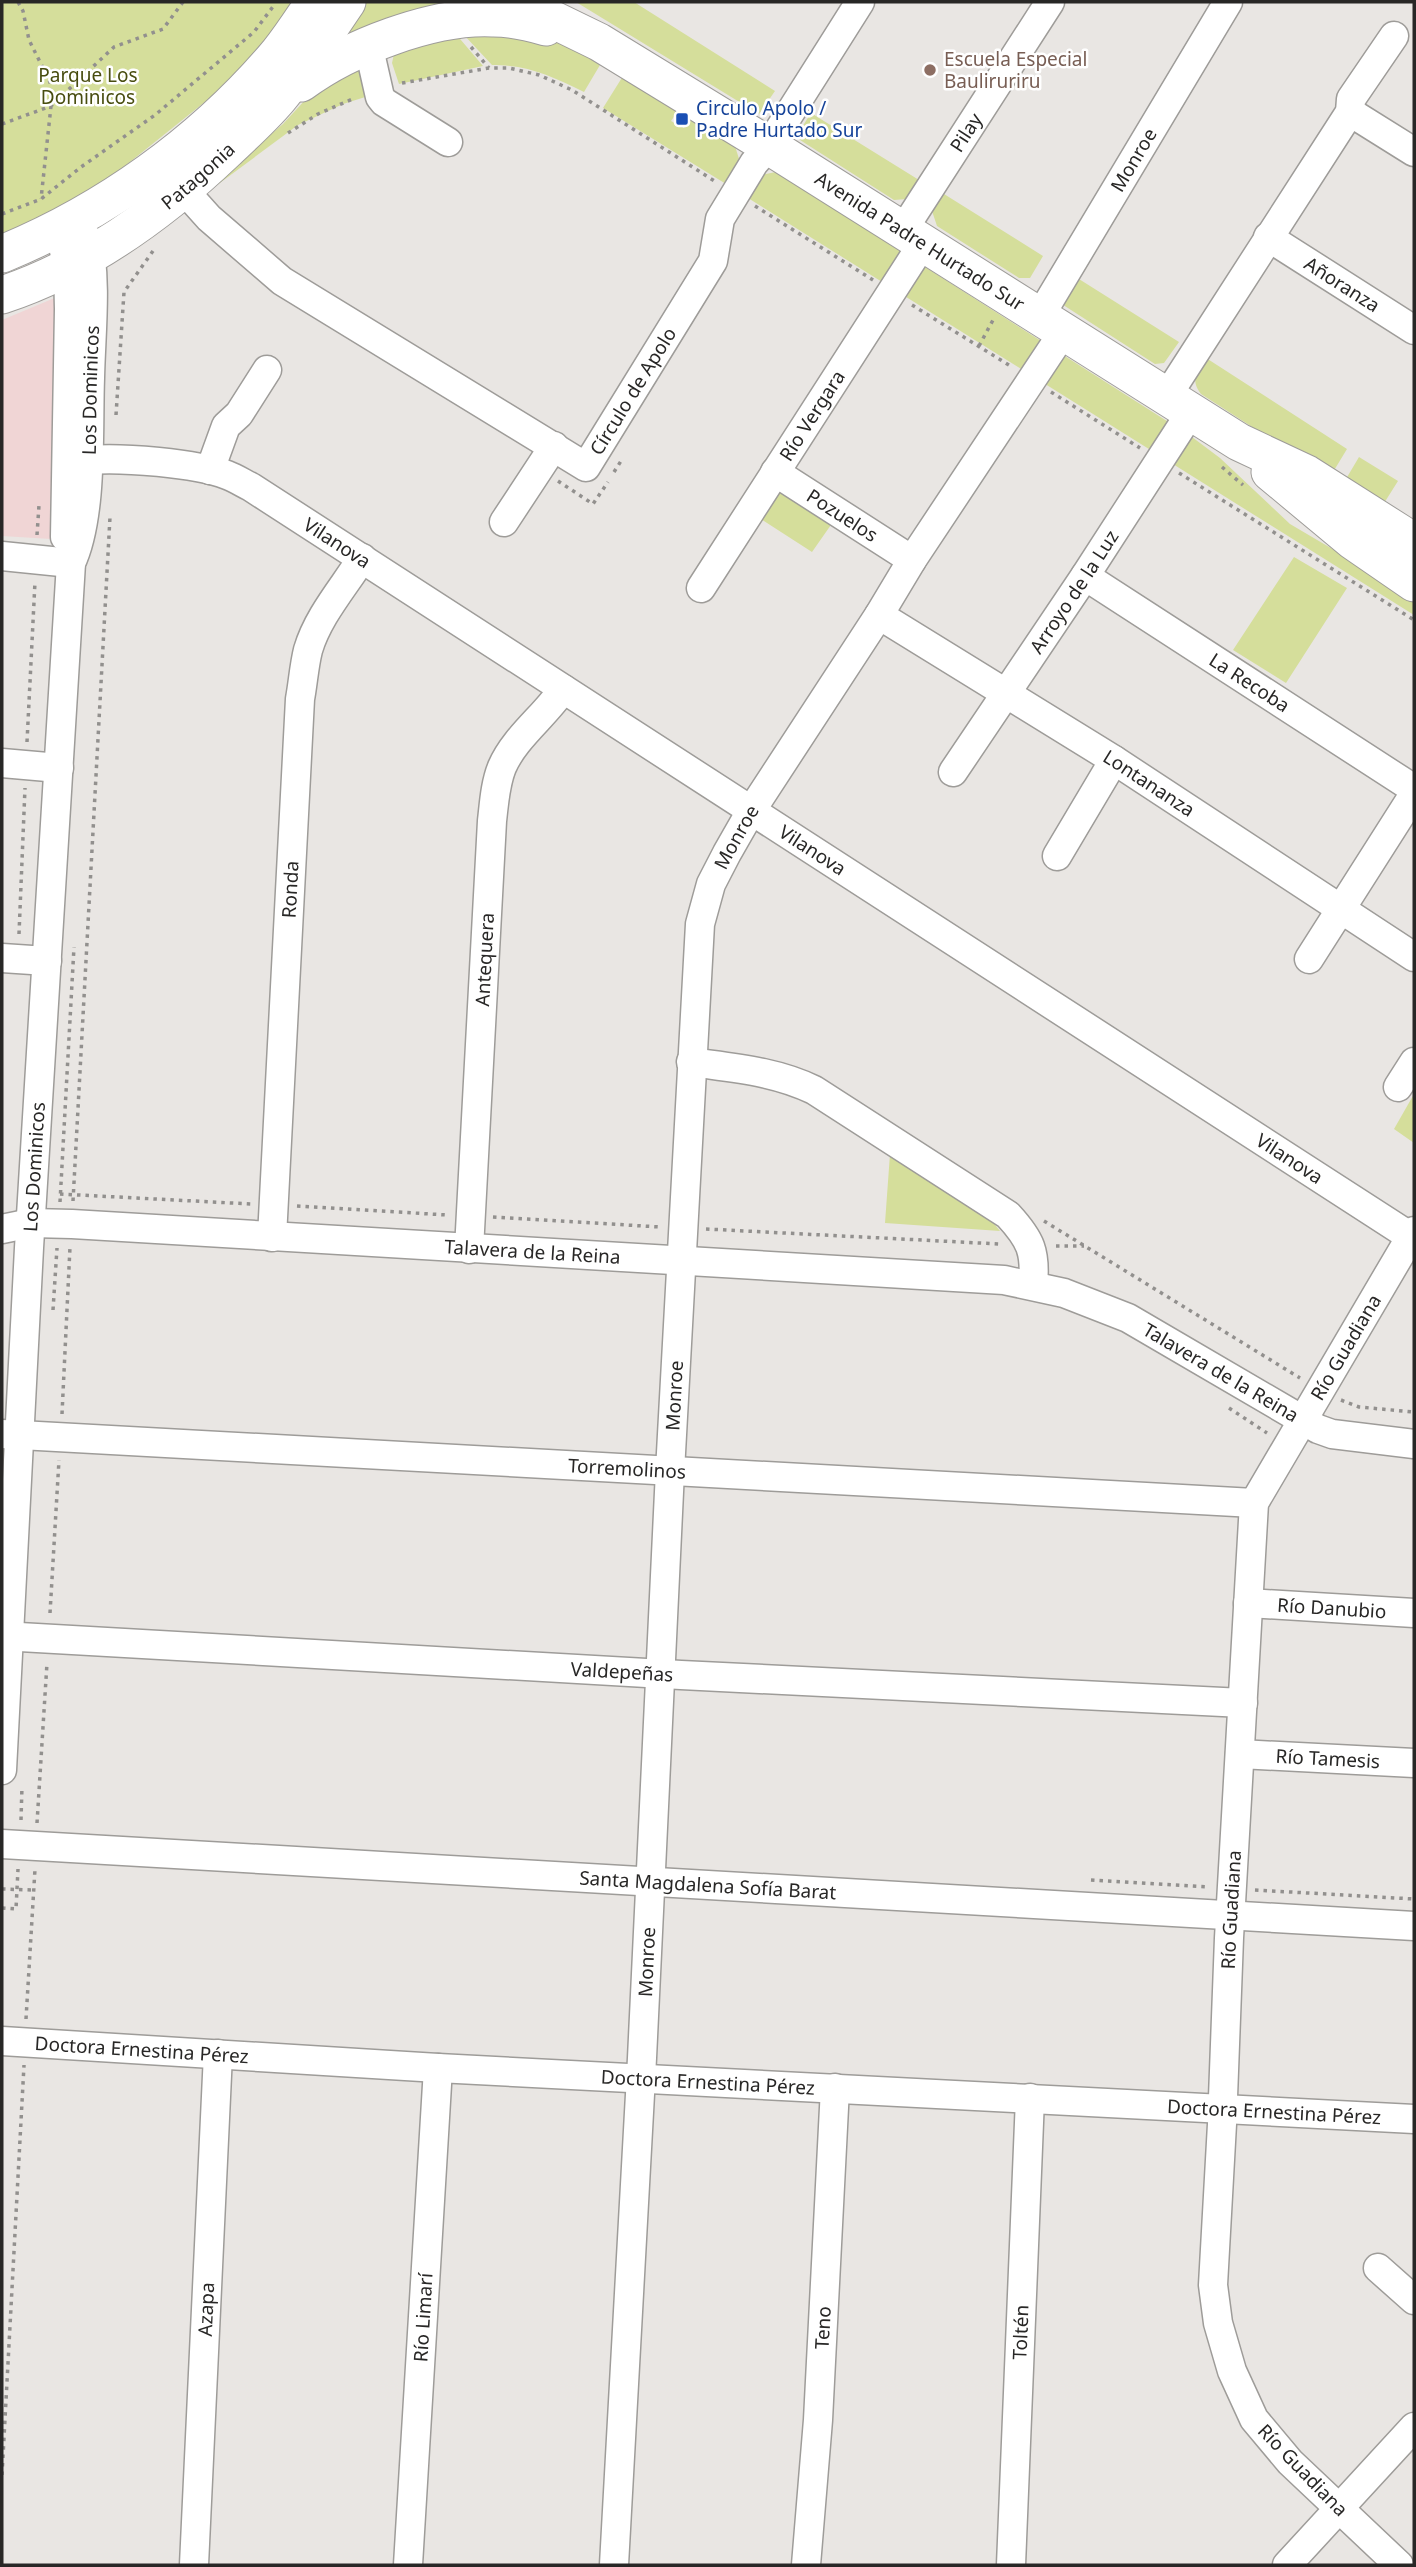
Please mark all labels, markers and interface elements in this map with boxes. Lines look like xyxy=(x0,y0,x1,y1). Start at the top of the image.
place label: Escuela Especial Bauliruriru xyxy=(944,46,1087,94)
park label: Parque Los Dominicos xyxy=(38,62,138,110)
marker: Escuela Especial Bauliruriru xyxy=(922,62,938,78)
place label: Circulo Apolo / Padre Hurtado Sur xyxy=(696,95,862,143)
street label: Pilay xyxy=(944,108,988,157)
marker: Circulo Apolo / Padre Hurtado Sur xyxy=(674,111,690,127)
street label: Monroe xyxy=(1104,123,1163,197)
street label: Patagonia xyxy=(156,136,240,215)
street label: Avenida Padre Hurtado Sur xyxy=(810,165,1030,317)
street label: Añoranza xyxy=(1299,251,1385,318)
street label: Círculo de Apolo xyxy=(584,322,682,460)
street label: Los Dominicos xyxy=(76,325,105,455)
street label: Río Vergara xyxy=(773,365,851,466)
street label: Pozuelos xyxy=(802,483,883,548)
street label: Vilanova xyxy=(299,511,376,574)
street label: Arroyo de la Luz xyxy=(1023,525,1124,659)
street label: La Recoba xyxy=(1204,647,1295,718)
street label: Lontananza xyxy=(1098,743,1200,823)
street label: Monroe xyxy=(708,800,765,874)
street label: Vilanova xyxy=(774,819,851,881)
street label: Ronda xyxy=(276,860,305,919)
street label: Antequera xyxy=(469,912,500,1007)
street label: Los Dominicos xyxy=(17,1101,51,1233)
street label: Vilanova xyxy=(1251,1127,1328,1190)
street label: Talavera de la Reina xyxy=(444,1233,621,1270)
street label: Río Guadiana xyxy=(1304,1289,1387,1405)
street label: Talavera de la Reina xyxy=(1138,1317,1304,1428)
street label: Monroe xyxy=(659,1360,689,1431)
street label: Torremolinos xyxy=(567,1452,687,1485)
street label: Río Danubio xyxy=(1277,1592,1387,1624)
street label: Valdepeñas xyxy=(570,1656,674,1688)
street label: Río Tamesis xyxy=(1275,1743,1381,1774)
street label: Río Guadiana xyxy=(1215,1849,1247,1970)
street label: Santa Magdalena Sofía Barat xyxy=(579,1865,837,1905)
street label: Monroe xyxy=(632,1926,661,1998)
street label: Doctora Ernestina Pérez xyxy=(34,2030,250,2069)
street label: Doctora Ernestina Pérez xyxy=(600,2064,816,2101)
street label: Doctora Ernestina Pérez xyxy=(1166,2093,1382,2130)
street label: Río Limarí xyxy=(407,2271,439,2363)
street label: Azapa xyxy=(192,2282,220,2337)
street label: Toltén xyxy=(1006,2304,1035,2360)
street label: Teno xyxy=(809,2305,837,2350)
street label: Río Guadiana xyxy=(1252,2418,1354,2522)

